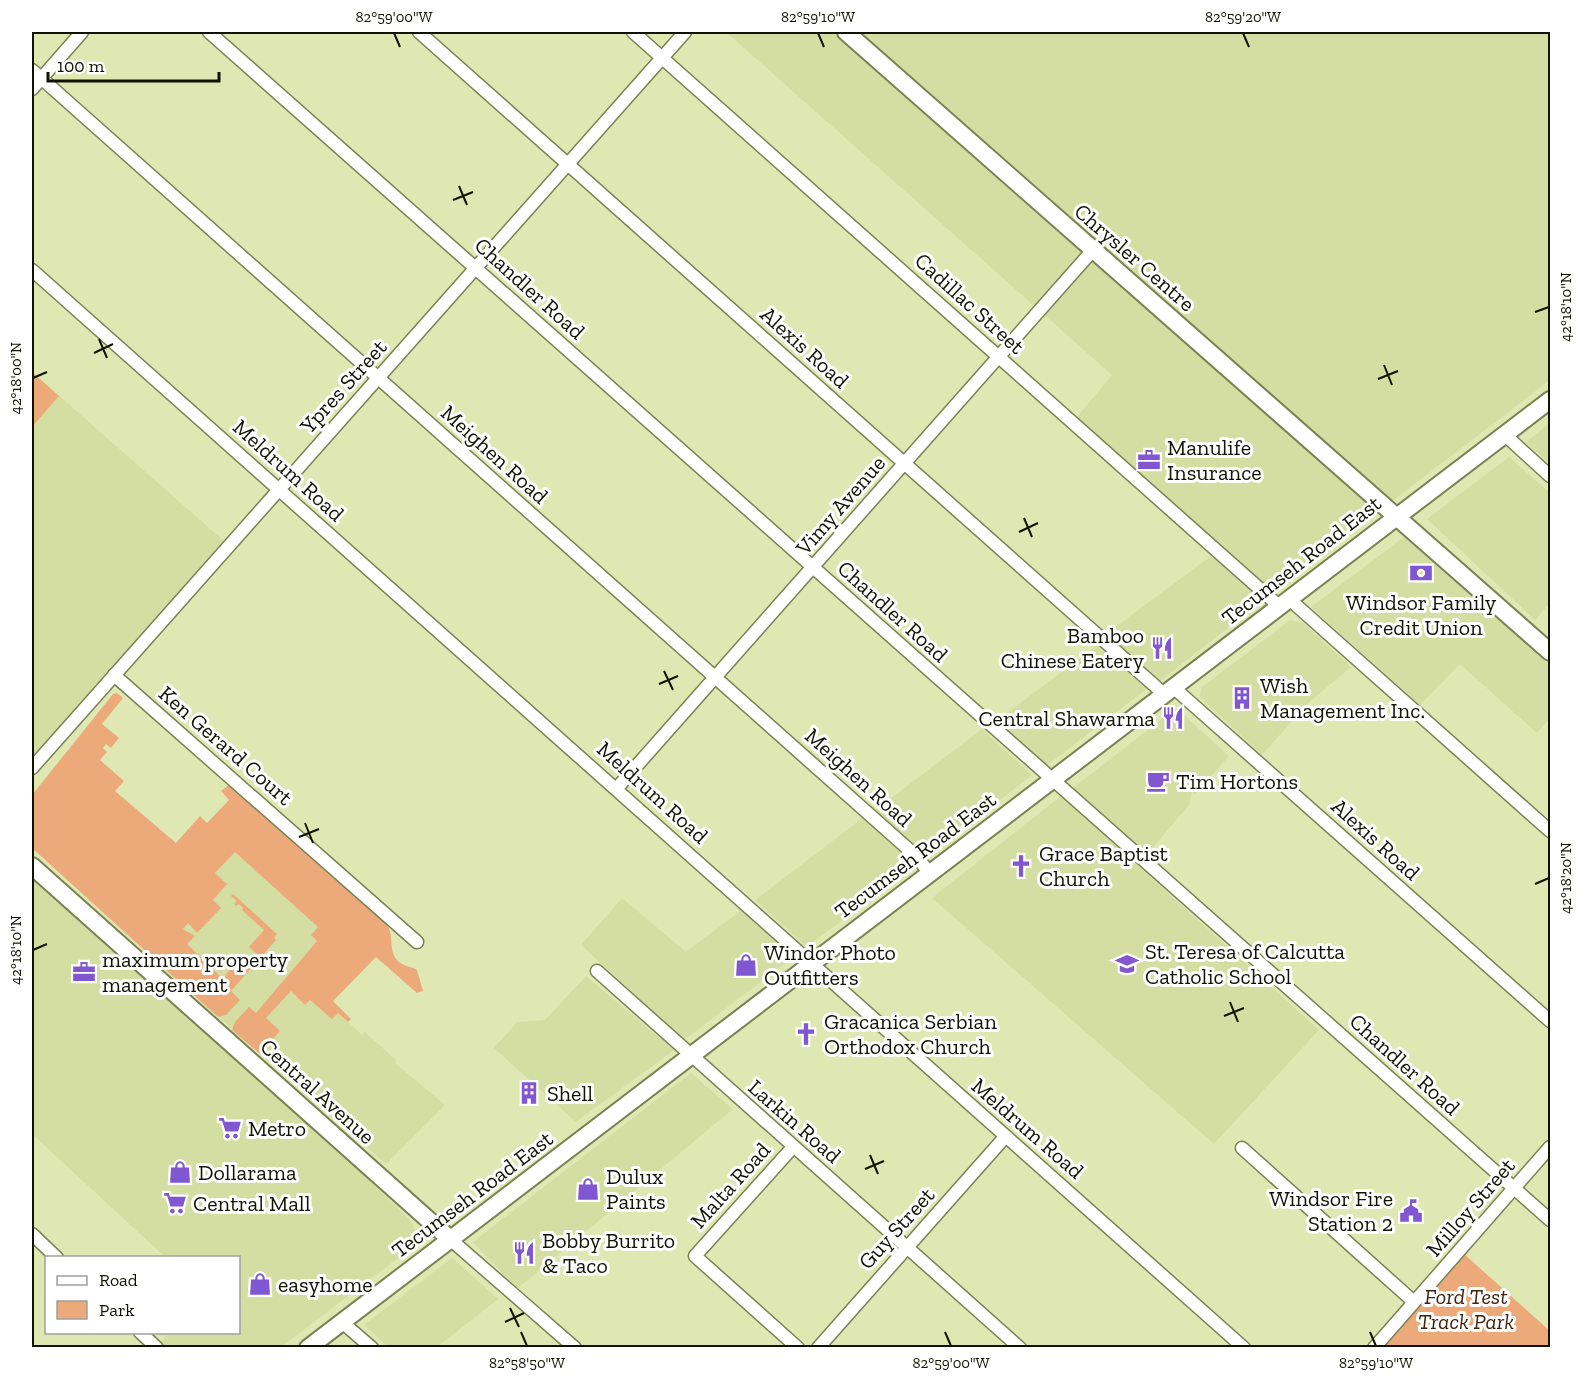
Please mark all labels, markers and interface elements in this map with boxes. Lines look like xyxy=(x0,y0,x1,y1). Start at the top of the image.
text: 82°59'00"W xyxy=(355,8,433,26)
text: 82°59'10"W xyxy=(781,8,855,26)
text: 82°59'20"W xyxy=(1205,8,1281,26)
scale bar xyxy=(48,45,219,83)
text: 100 m xyxy=(57,55,105,77)
street label: Chrysler Centre xyxy=(1069,198,1201,317)
street label: Chandler Road xyxy=(469,232,590,345)
street label: Cadillac Street xyxy=(909,247,1031,360)
text: 42°18'10"N xyxy=(1557,272,1575,342)
street label: Alexis Road xyxy=(755,301,854,394)
street label: Ypres Street xyxy=(294,333,393,439)
text: 42°18'00"N xyxy=(7,342,25,414)
street label: Meighen Road xyxy=(435,399,554,510)
street label: Meldrum Road xyxy=(228,413,350,527)
place label: Manulife Insurance xyxy=(1167,434,1262,486)
office icon: Manulife Insurance xyxy=(1136,447,1162,473)
street label: Vimy Avenue xyxy=(789,450,891,561)
street label: Tecumseh Road East xyxy=(1216,489,1387,631)
street label: Chandler Road xyxy=(832,555,953,668)
bank icon: Windsor Family Credit Union xyxy=(1408,560,1434,586)
place label: Windsor Family Credit Union xyxy=(1346,589,1497,641)
place label: Bamboo Chinese Eatery xyxy=(1001,622,1145,674)
restaurant icon: Bamboo Chinese Eatery xyxy=(1149,635,1175,661)
place label: Wish Management Inc. xyxy=(1260,672,1425,724)
street label: Ken Gerard Court xyxy=(153,680,299,811)
building icon: Wish Management Inc. xyxy=(1229,685,1255,711)
place label: Central Shawarma xyxy=(978,705,1155,732)
restaurant icon: Central Shawarma xyxy=(1160,705,1186,731)
street label: Meighen Road xyxy=(799,722,918,833)
street label: Meldrum Road xyxy=(592,735,714,849)
cafe icon: Tim Hortons xyxy=(1145,768,1171,794)
place label: Tim Hortons xyxy=(1176,768,1298,795)
street label: Tecumseh Road East xyxy=(829,786,1002,925)
street label: Alexis Road xyxy=(1326,793,1425,886)
place label: Grace Baptist Church xyxy=(1039,840,1169,892)
text: 42°18'20"N xyxy=(1557,842,1575,914)
church icon: Grace Baptist Church xyxy=(1008,853,1034,879)
text: 42°18'10"N xyxy=(7,915,25,985)
place label: St. Teresa of Calcutta Catholic School xyxy=(1145,938,1345,990)
place label: Windor Photo Outfitters xyxy=(764,939,896,991)
place label: maximum property management xyxy=(102,946,289,998)
school or university icon: St. Teresa of Calcutta Catholic School xyxy=(1114,951,1140,977)
shop icon: Windor Photo Outfitters xyxy=(733,952,759,978)
office icon: maximum property management xyxy=(71,959,97,985)
place label: Gracanica Serbian Orthodox Church xyxy=(824,1008,997,1060)
street label: Chandler Road xyxy=(1344,1008,1465,1121)
church icon: Gracanica Serbian Orthodox Church xyxy=(793,1021,819,1047)
street label: Central Avenue xyxy=(255,1033,381,1150)
street label: Meldrum Road xyxy=(966,1072,1089,1185)
street label: Larkin Road xyxy=(743,1074,847,1169)
building icon: Shell xyxy=(516,1080,542,1106)
place label: Shell xyxy=(547,1080,593,1107)
supermarket icon: Metro xyxy=(217,1115,243,1141)
place label: Metro xyxy=(248,1115,306,1142)
street label: Tecumseh Road East xyxy=(386,1125,559,1264)
street label: Malta Road xyxy=(685,1137,776,1234)
street label: Milloy Street xyxy=(1420,1152,1521,1262)
shop icon: Dollarama xyxy=(167,1159,193,1185)
place label: Dollarama xyxy=(198,1159,297,1186)
place label: Dulux Paints xyxy=(606,1163,666,1215)
shop icon: Dulux Paints xyxy=(575,1176,601,1202)
street label: Guy Street xyxy=(853,1181,941,1275)
place label: Windsor Fire Station 2 xyxy=(1269,1185,1393,1237)
supermarket icon: Central Mall xyxy=(162,1190,188,1216)
place label: Central Mall xyxy=(193,1190,311,1217)
public building icon: Windsor Fire Station 2 xyxy=(1398,1198,1424,1224)
place label: Bobby Burrito & Taco xyxy=(542,1227,675,1279)
restaurant icon: Bobby Burrito & Taco xyxy=(511,1240,537,1266)
legend xyxy=(45,1256,240,1334)
text: Road xyxy=(99,1269,138,1291)
shop icon: easyhome xyxy=(247,1271,273,1297)
place label: easyhome xyxy=(278,1271,372,1298)
park label: Ford Test Track Park xyxy=(1418,1283,1514,1335)
text: Park xyxy=(99,1299,135,1321)
text: 82°58'50"W xyxy=(489,1354,565,1372)
text: 82°59'00"W xyxy=(912,1354,990,1372)
text: 82°59'10"W xyxy=(1339,1354,1413,1372)

